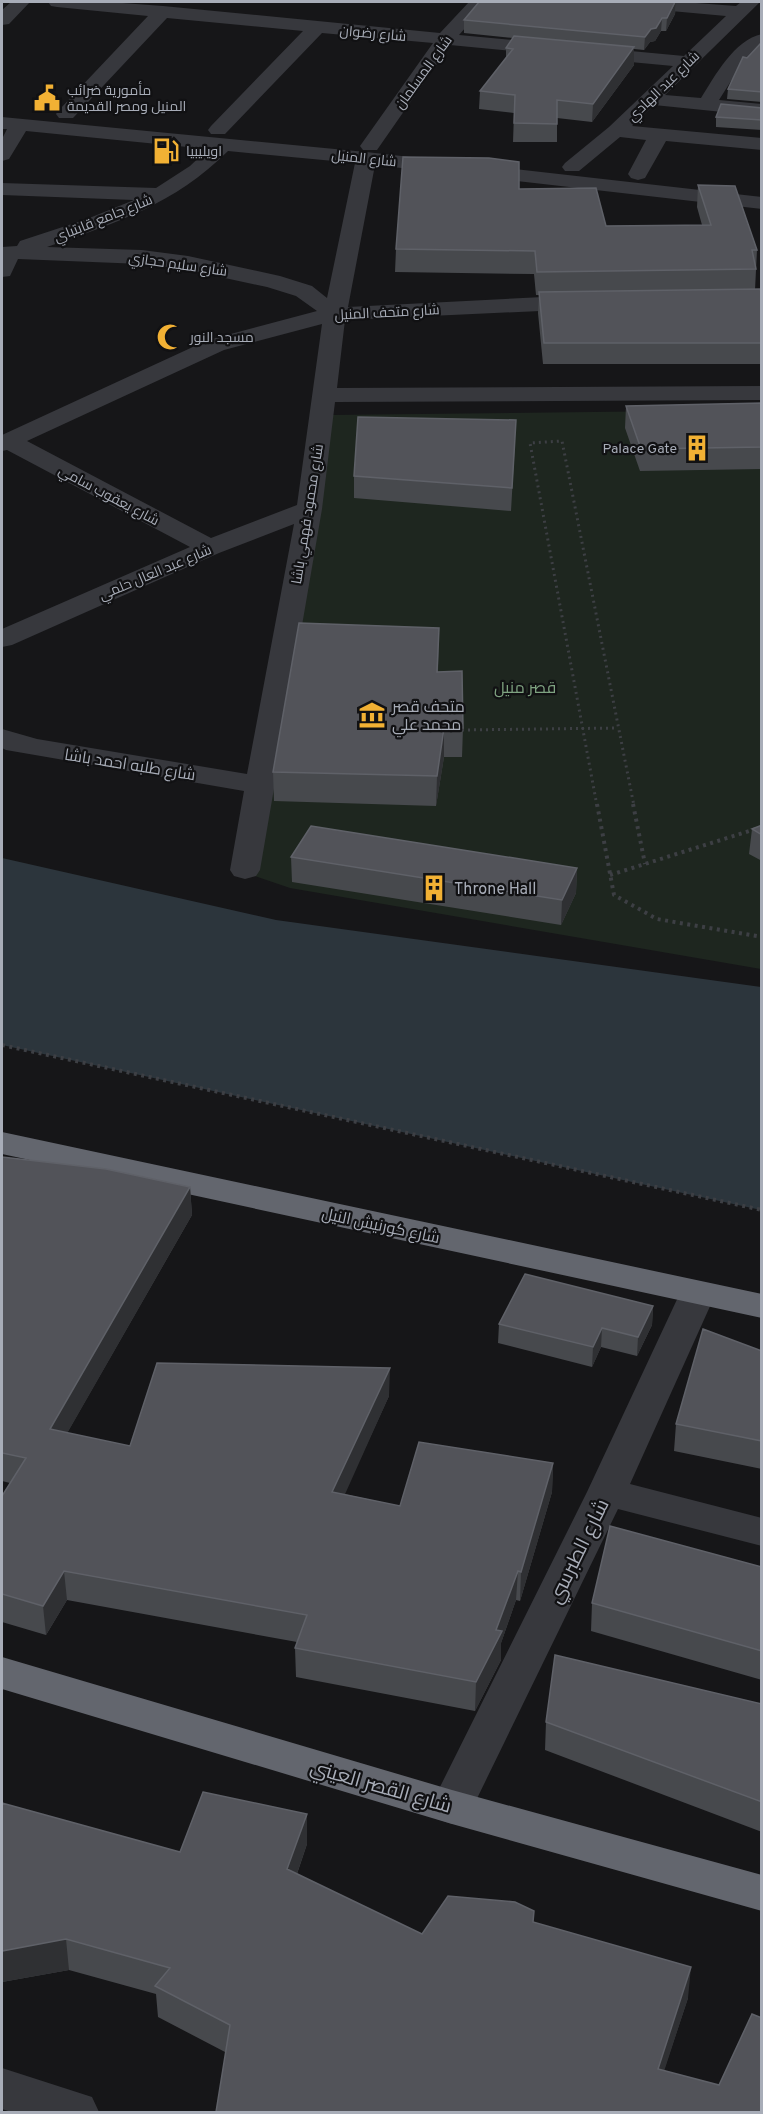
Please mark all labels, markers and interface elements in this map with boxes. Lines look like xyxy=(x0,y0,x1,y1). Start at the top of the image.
street label: شارع رضوان xyxy=(339,23,407,46)
street label: شارع المسلمان xyxy=(392,33,457,113)
street label: شارع عبد الهادي xyxy=(624,48,705,127)
place label: مأمورية ضرائب المنيل ومصر القديمة xyxy=(67,81,186,116)
public building icon: مأمورية ضرائب المنيل ومصر القديمة xyxy=(32,83,62,113)
fuel station icon: اويليبيا xyxy=(151,136,181,166)
place label: اويليبيا xyxy=(186,144,222,161)
street label: شارع المنيل xyxy=(330,148,397,171)
street label: شارع جامع قايتباي xyxy=(52,192,156,249)
street label: شارع سليم حجازي xyxy=(127,250,228,283)
street label: شارع متحف المنيل xyxy=(334,302,440,325)
mosque icon: مسجد النور xyxy=(155,322,185,352)
place label: مسجد النور xyxy=(189,330,254,347)
building icon: Palace Gate xyxy=(682,433,712,463)
place label: Palace Gate xyxy=(602,441,677,458)
street label: شارع محمود فهمي باشا xyxy=(289,443,330,586)
street label: شارع يعقوب سامي xyxy=(54,463,162,532)
street label: شارع عبد العال حلمي xyxy=(97,542,215,607)
park label: قصر منيل xyxy=(494,679,556,699)
place label: متحف قصر محمد علي xyxy=(391,698,465,738)
museum icon: متحف قصر محمد علي xyxy=(357,700,387,730)
street label: شارع طلبه احمد باشا xyxy=(63,746,197,786)
building icon: Throne Hall xyxy=(419,873,449,903)
place label: Throne Hall xyxy=(454,880,536,900)
street label: شارع كورنيش النيل xyxy=(320,1205,441,1249)
street label: شارع الطبرسي xyxy=(543,1495,616,1609)
street label: شارع القصر العيني xyxy=(306,1755,454,1821)

